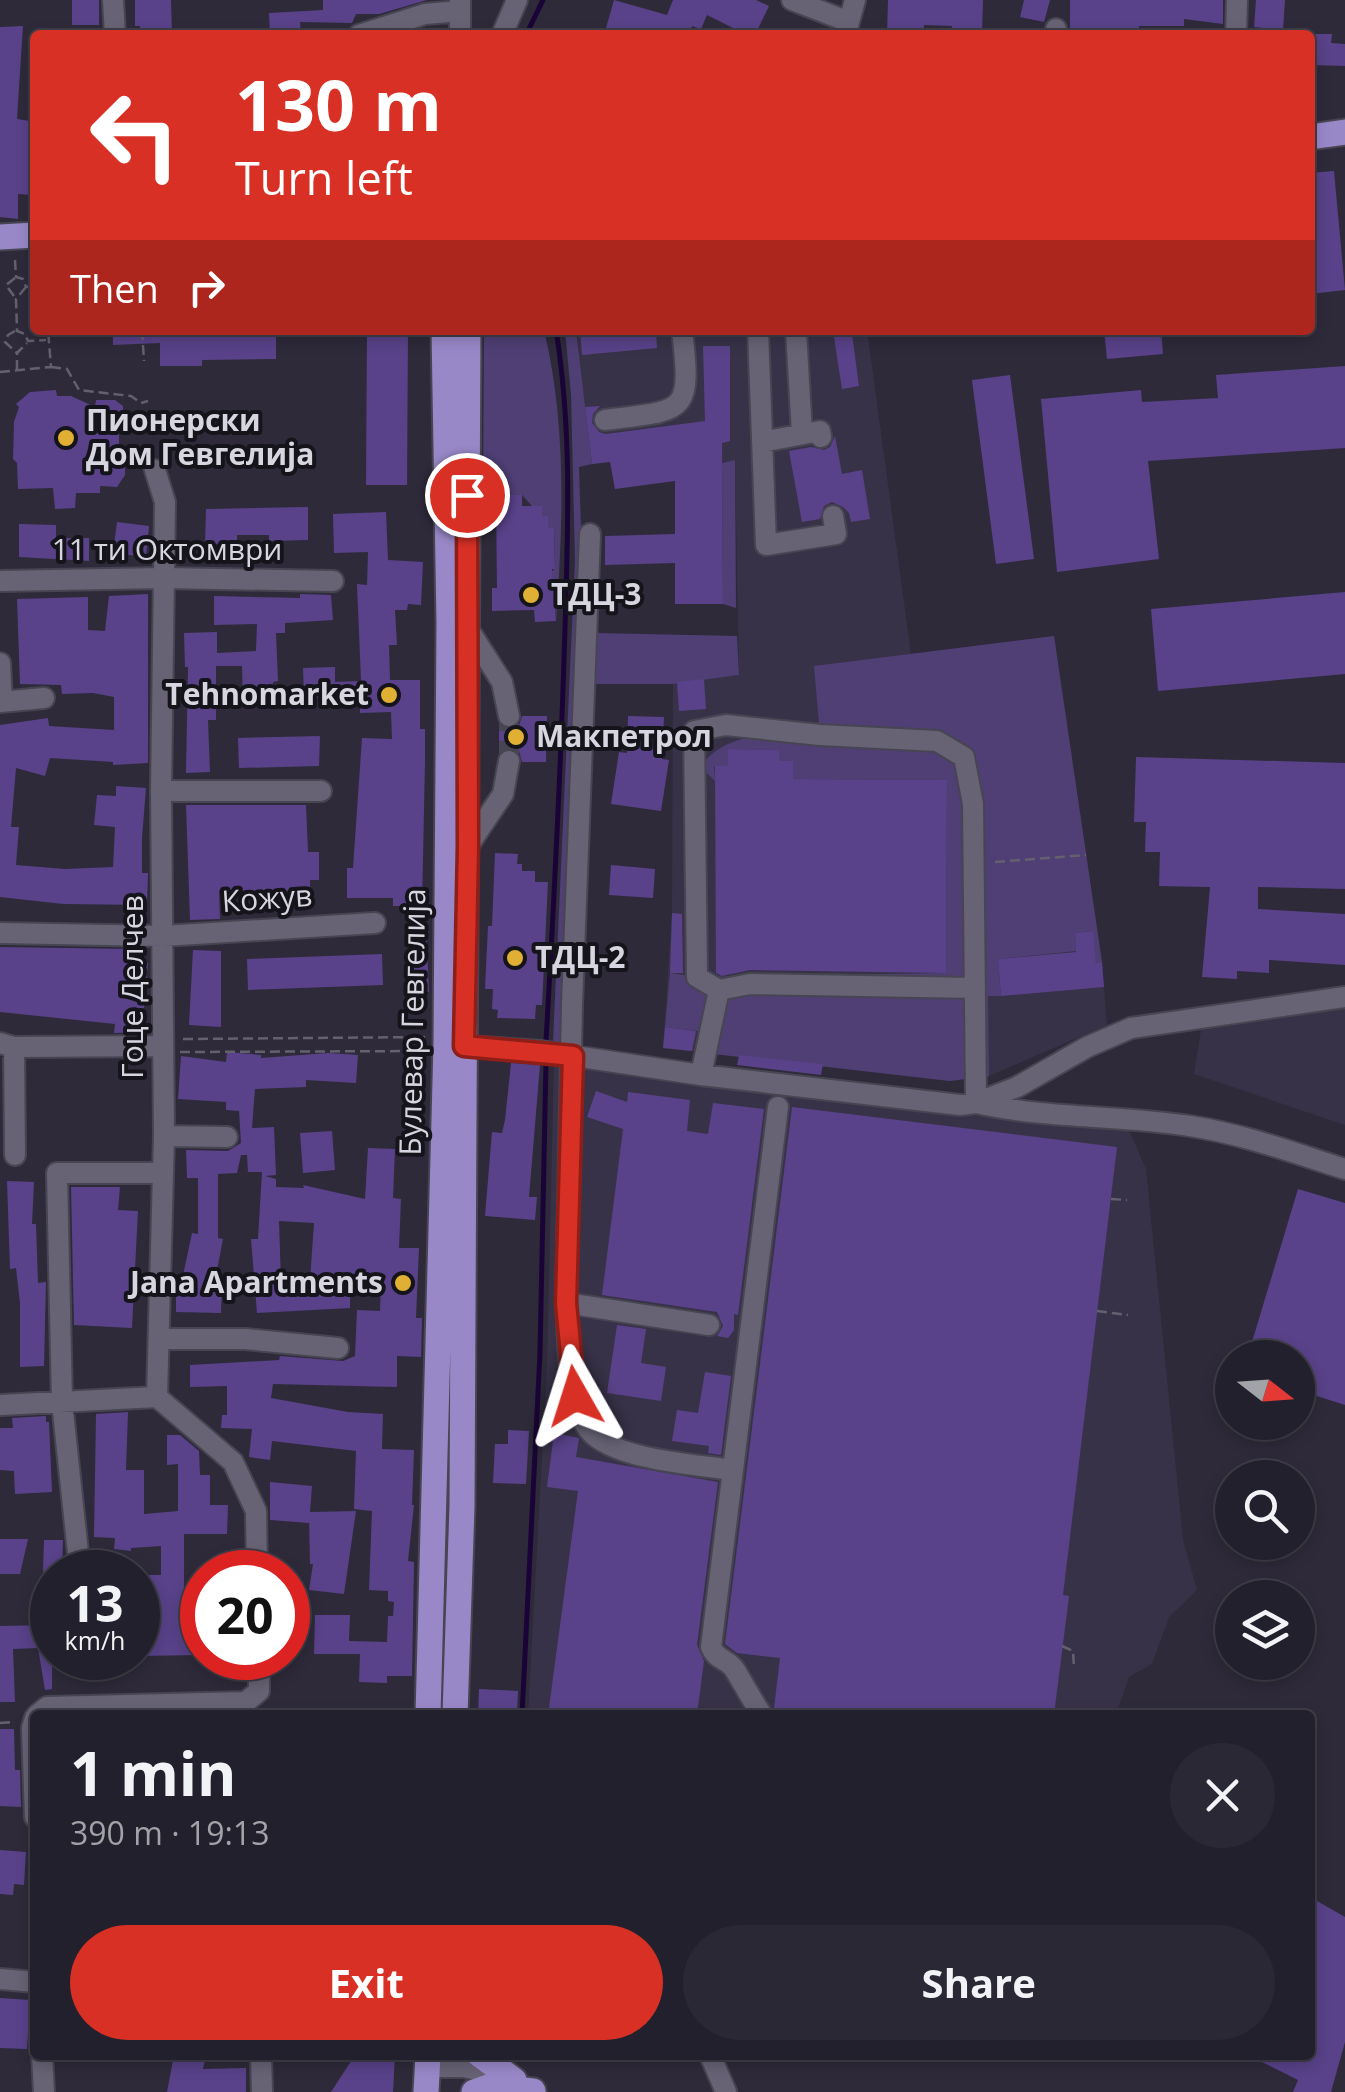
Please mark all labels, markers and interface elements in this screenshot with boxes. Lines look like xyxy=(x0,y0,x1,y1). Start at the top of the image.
text: 130 m xyxy=(235,56,442,152)
icon: left xyxy=(70,70,200,200)
text: Turn left xyxy=(235,147,413,208)
icon: right xyxy=(179,260,234,315)
text: Then xyxy=(70,262,159,314)
place label: Пионерски Дом Гевгелија xyxy=(86,399,314,474)
marker: Пионерски Дом Гевгелија xyxy=(55,427,77,449)
pin xyxy=(425,453,510,538)
icon: arrive xyxy=(440,468,495,523)
street label: 11 ти Октомври xyxy=(52,528,282,569)
place label: ТДЦ-3 xyxy=(551,573,642,614)
marker: ТДЦ-3 xyxy=(520,584,542,606)
place label: Tehnomarket xyxy=(165,673,369,714)
marker: Tehnomarket xyxy=(378,684,400,706)
place label: Макпетрол xyxy=(536,715,712,756)
marker: Макпетрол xyxy=(505,726,527,748)
street label: Кожув xyxy=(220,874,314,921)
street label: Булевар Гевгелија xyxy=(389,888,434,1156)
street label: Гоце Делчев xyxy=(111,895,152,1079)
place label: ТДЦ-2 xyxy=(535,936,626,977)
marker: ТДЦ-2 xyxy=(504,947,526,969)
place label: Jana Apartments xyxy=(127,1261,383,1302)
marker: Jana Apartments xyxy=(392,1272,414,1294)
north arrow xyxy=(1215,1340,1315,1440)
map controls xyxy=(1215,1340,1315,1680)
position arrow xyxy=(523,1344,627,1448)
button: search xyxy=(1215,1460,1315,1560)
speed limit sign: 20 xyxy=(180,1550,310,1680)
text: 13 xyxy=(66,1569,124,1637)
button: layers xyxy=(1215,1580,1315,1680)
text: km/h xyxy=(65,1623,125,1657)
text: 1 min xyxy=(70,1732,237,1814)
button: close xyxy=(1170,1743,1275,1848)
text: 390 m · 19:13 xyxy=(70,1811,269,1854)
button: Exit xyxy=(70,1925,663,2040)
button: Share xyxy=(683,1925,1275,2040)

